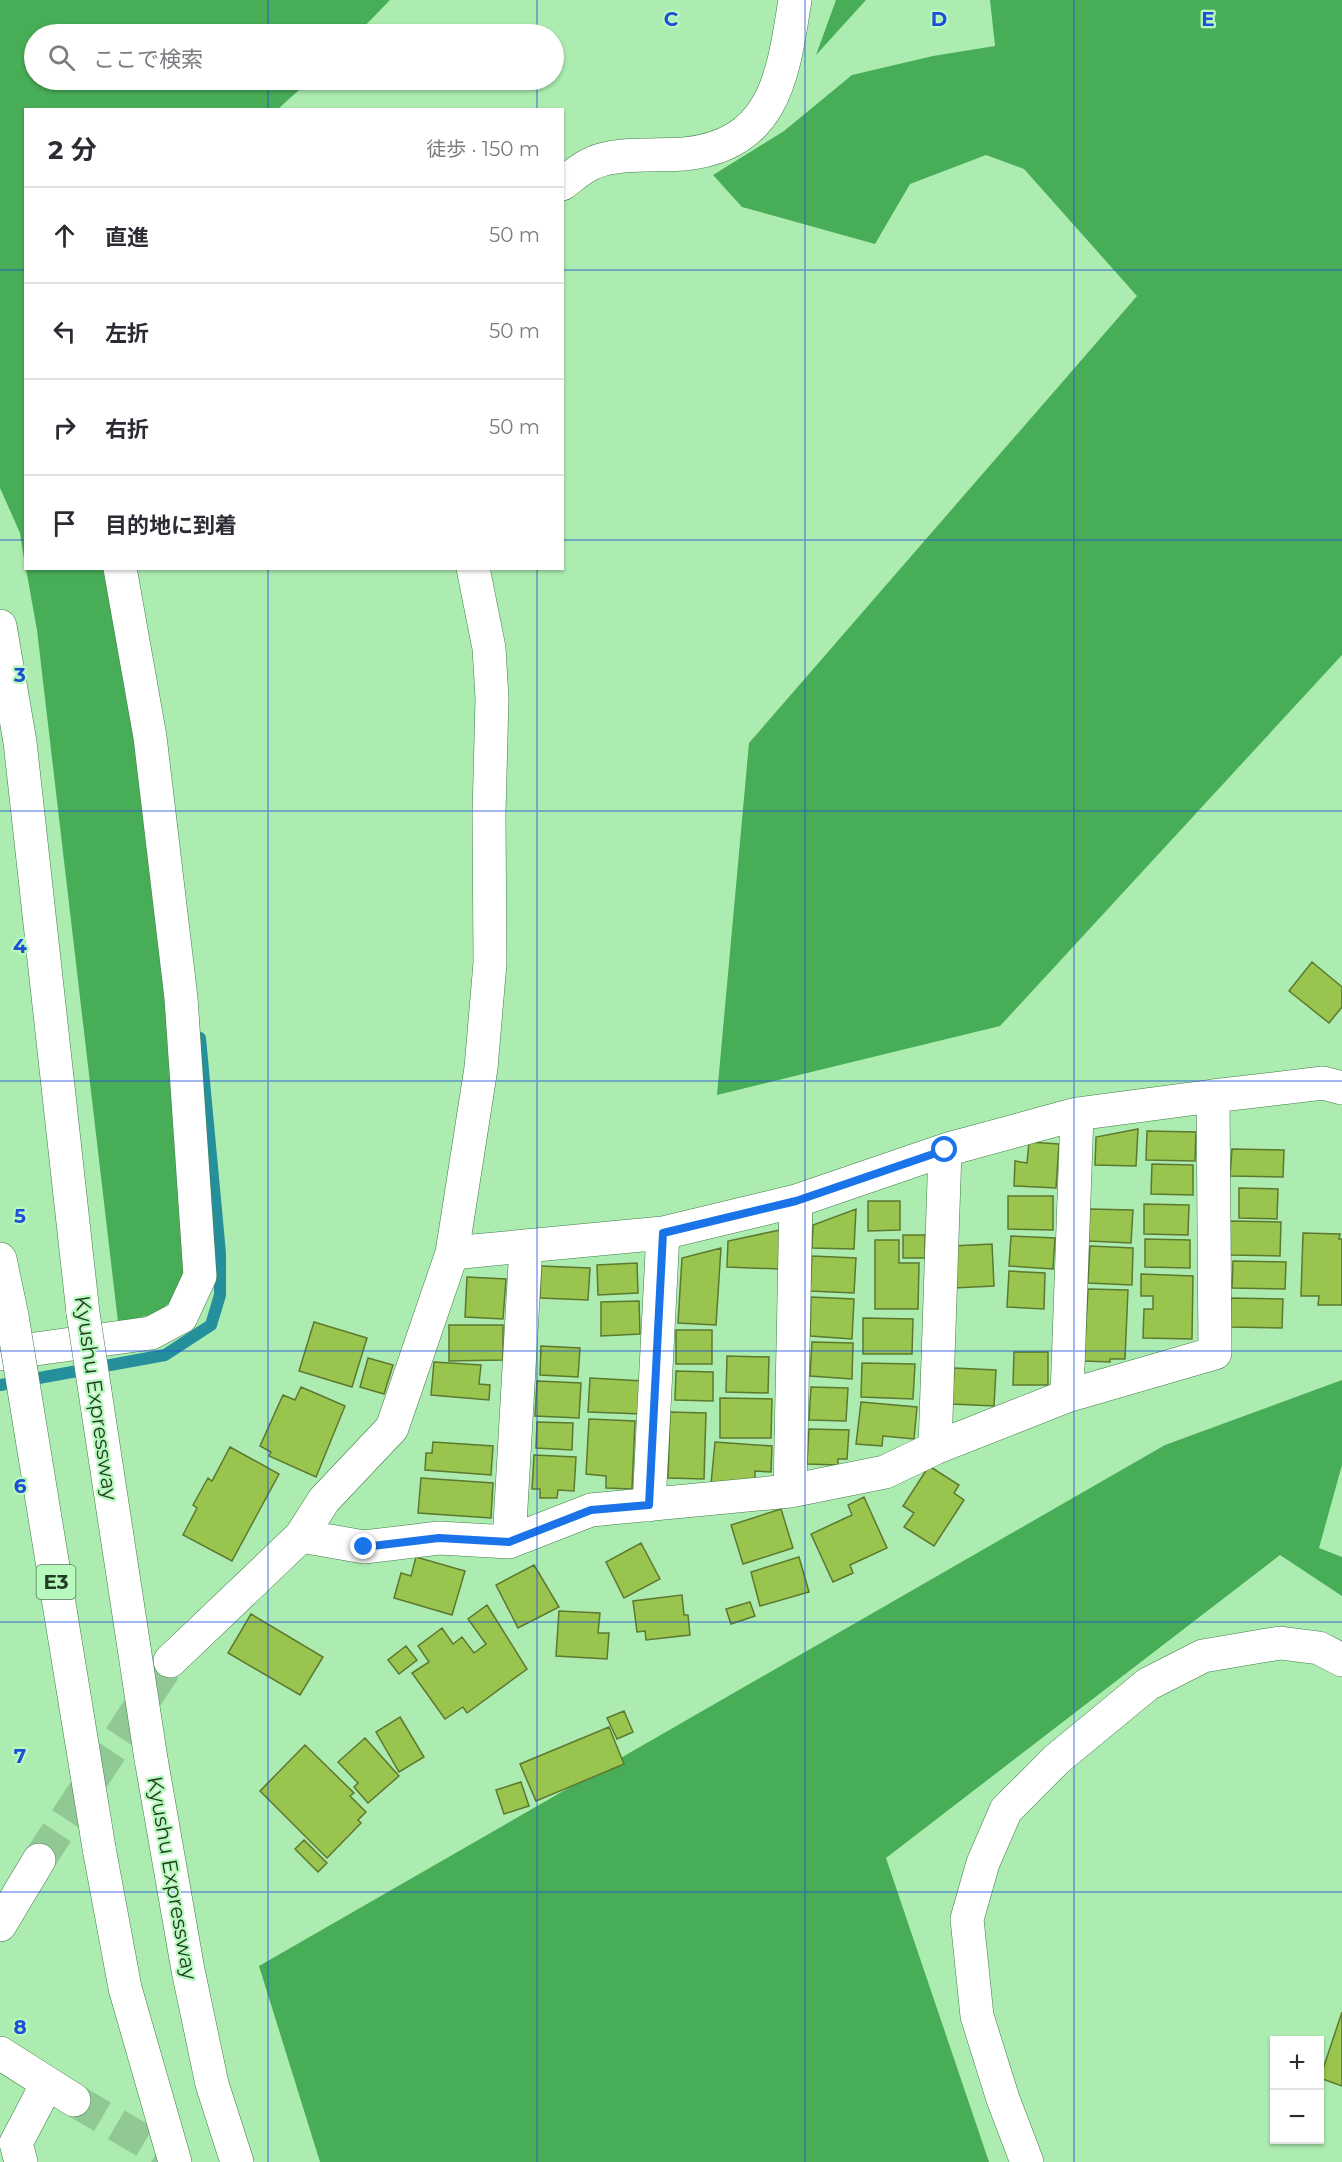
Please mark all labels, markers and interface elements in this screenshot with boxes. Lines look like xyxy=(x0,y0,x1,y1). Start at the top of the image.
text: C xyxy=(664,7,679,31)
text: D xyxy=(931,7,947,31)
text: E xyxy=(1201,7,1215,31)
search box xyxy=(24,24,564,90)
icon: search xyxy=(45,41,78,74)
text: ここで検索 xyxy=(93,46,203,73)
text: 2 分 xyxy=(48,134,97,166)
text: 徒歩 · 150 m xyxy=(426,137,540,161)
icon: ahead xyxy=(48,219,81,252)
text: 50 m xyxy=(489,223,540,247)
text: 直進 xyxy=(105,224,149,251)
icon: left xyxy=(48,315,81,348)
text: 50 m xyxy=(489,319,540,343)
text: 左折 xyxy=(105,320,149,347)
icon: right xyxy=(48,411,81,444)
text: 50 m xyxy=(489,415,540,439)
text: 右折 xyxy=(105,416,149,443)
icon: arrive xyxy=(48,507,81,540)
text: 目的地に到着 xyxy=(105,512,237,539)
text: 3 xyxy=(13,663,26,687)
text: 4 xyxy=(13,934,27,958)
route start xyxy=(931,1136,957,1162)
text: 5 xyxy=(14,1204,26,1228)
street label: Kyushu Expressway xyxy=(70,1294,123,1502)
text: 6 xyxy=(14,1474,27,1498)
route end xyxy=(350,1533,376,1559)
road number: E3 xyxy=(36,1565,76,1599)
text: 7 xyxy=(14,1744,26,1768)
street label: Kyushu Expressway xyxy=(142,1774,203,1982)
text: 8 xyxy=(13,2015,27,2039)
map controls xyxy=(1270,2036,1324,2144)
button: + xyxy=(1270,2036,1324,2090)
button: − xyxy=(1270,2090,1324,2144)

